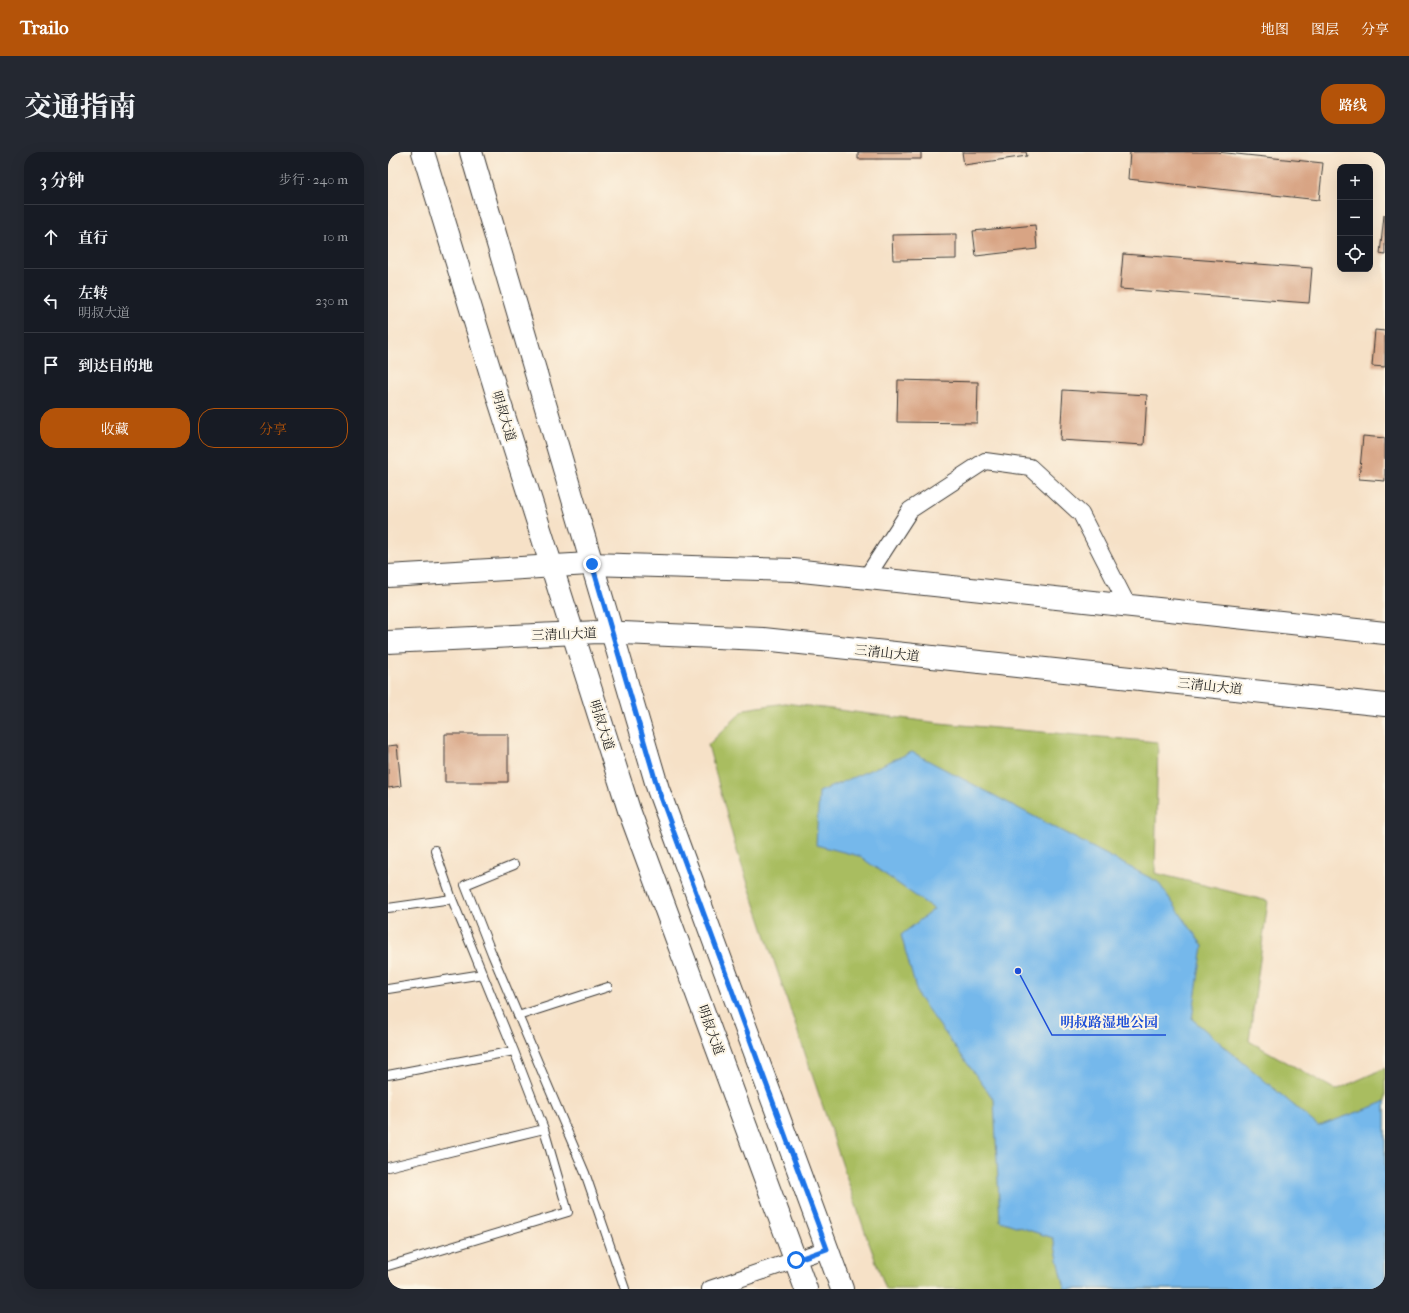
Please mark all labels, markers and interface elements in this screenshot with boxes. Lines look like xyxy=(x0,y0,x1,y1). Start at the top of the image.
text: Trailo xyxy=(20,17,69,39)
text: 地图 xyxy=(1261,21,1289,38)
text: 图层 xyxy=(1311,21,1339,38)
text: 分享 xyxy=(1361,21,1389,38)
button: 路线 xyxy=(1321,84,1385,124)
text: 交通指南 xyxy=(24,90,136,123)
map controls xyxy=(1337,164,1373,272)
button: + xyxy=(1337,164,1373,200)
text: 3 分钟 xyxy=(40,170,85,190)
text: 步行 · 240 m xyxy=(279,172,348,187)
button: − xyxy=(1337,200,1373,236)
icon: ahead xyxy=(40,226,62,248)
text: 直行 xyxy=(78,229,108,247)
text: 10 m xyxy=(323,229,348,244)
button: locate xyxy=(1337,236,1373,272)
text: 左转 xyxy=(78,284,108,302)
icon: left xyxy=(40,290,62,312)
text: 230 m xyxy=(315,293,348,308)
text: 明叔大道 xyxy=(78,305,130,320)
icon: arrive xyxy=(40,354,62,376)
text: 到达目的地 xyxy=(78,357,153,375)
street label: 明叔大道 xyxy=(489,389,519,443)
button: 收藏 xyxy=(40,408,190,448)
button: 分享 xyxy=(198,408,348,448)
route end xyxy=(583,555,601,573)
street label: 三清山大道 xyxy=(531,625,597,643)
street label: 三清山大道 xyxy=(854,642,920,664)
street label: 三清山大道 xyxy=(1177,675,1243,697)
street label: 明叔大道 xyxy=(587,698,617,752)
street label: 明叔大道 xyxy=(695,1003,727,1057)
callout: 明叔路湿地公园 xyxy=(1052,1009,1166,1035)
text: 明叔路湿地公园 xyxy=(1060,1014,1158,1031)
route start xyxy=(787,1251,805,1269)

